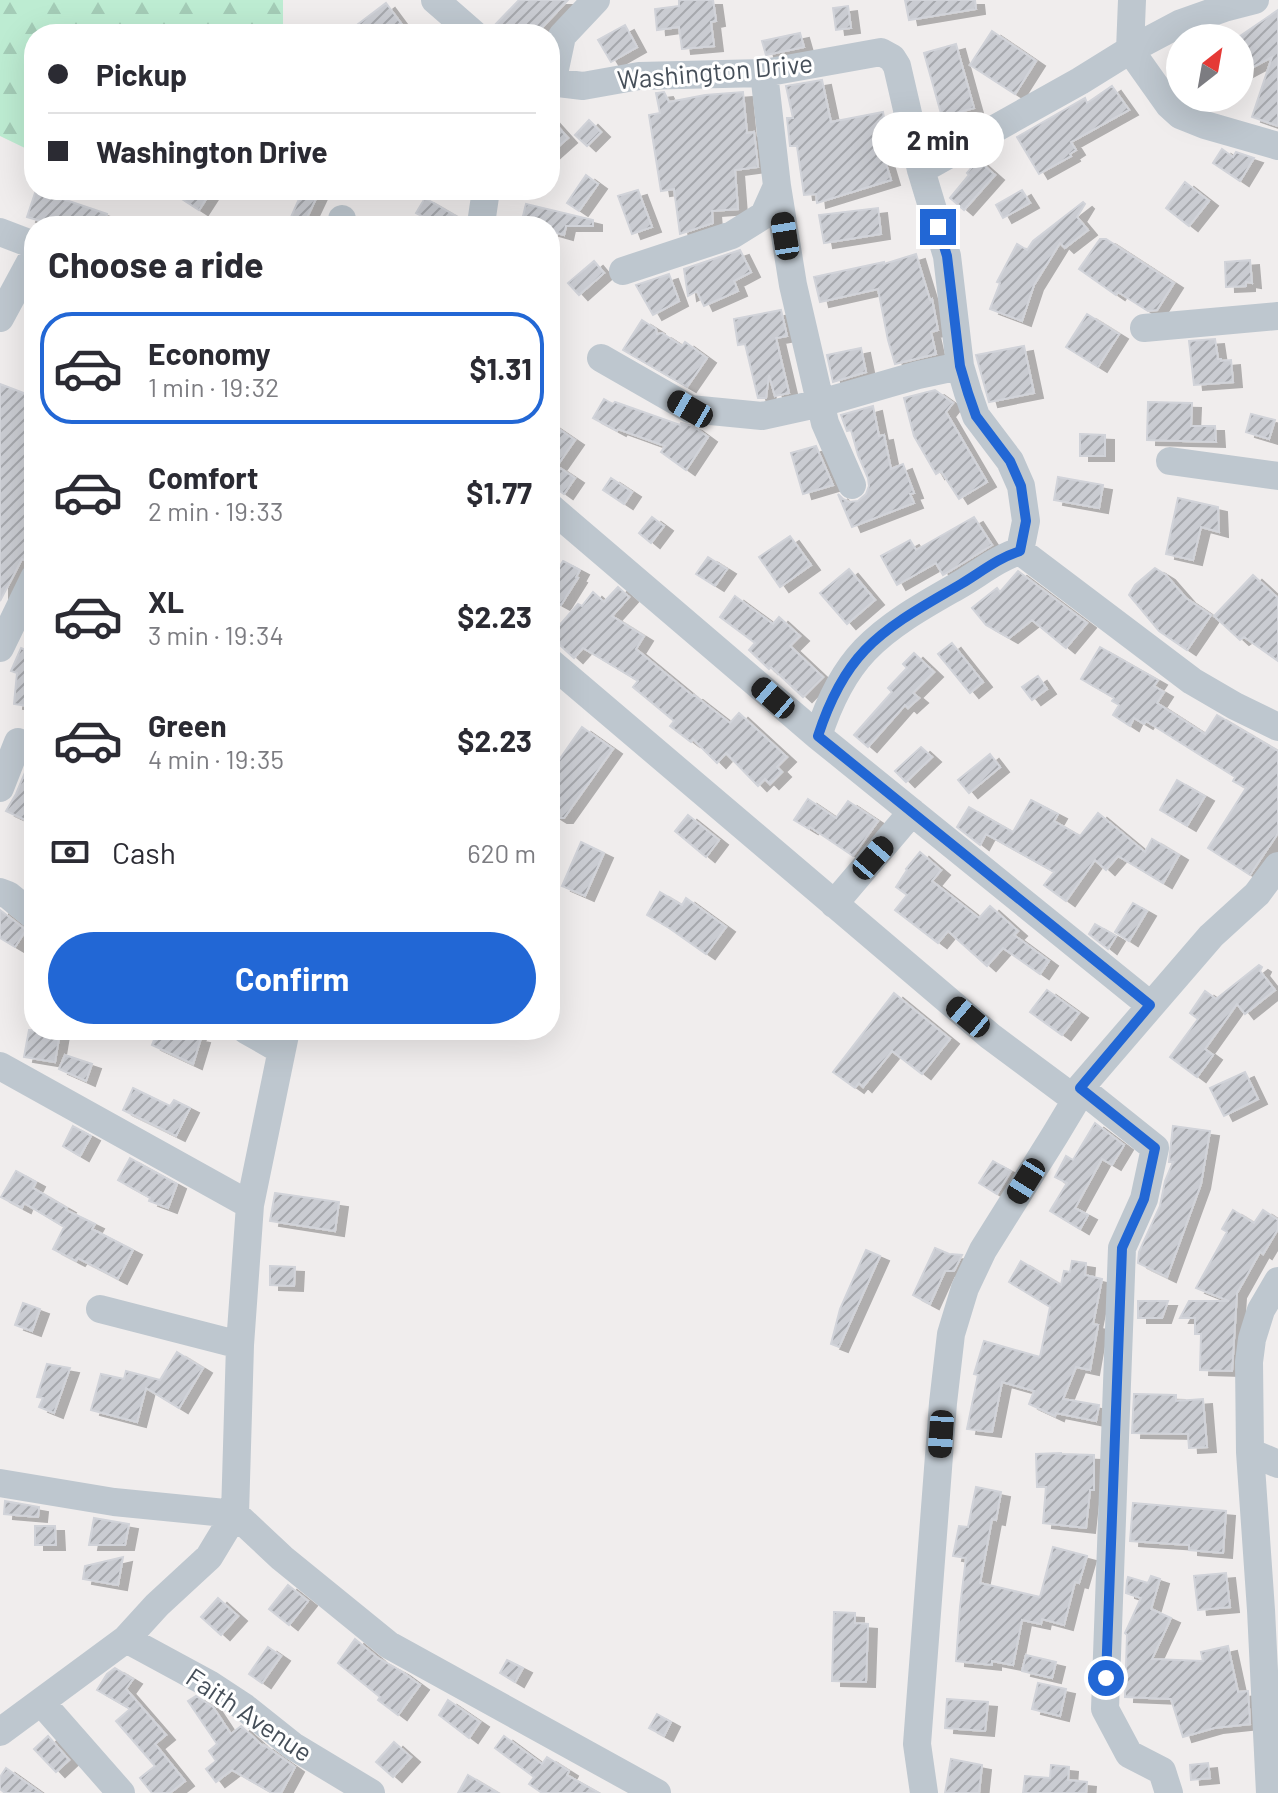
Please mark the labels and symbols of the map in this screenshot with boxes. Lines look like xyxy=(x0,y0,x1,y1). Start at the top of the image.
north arrow xyxy=(1166,24,1254,112)
street label: Washington Drive xyxy=(616,47,814,95)
callout: 2 min xyxy=(872,111,1004,167)
route end xyxy=(920,209,956,245)
car xyxy=(769,210,801,262)
car xyxy=(663,387,717,431)
car xyxy=(747,673,799,723)
car xyxy=(848,832,898,884)
car xyxy=(942,992,994,1042)
car xyxy=(1003,1154,1049,1208)
car xyxy=(927,1409,955,1459)
street label: Faith Avenue xyxy=(181,1660,319,1767)
route start xyxy=(1088,1660,1124,1696)

